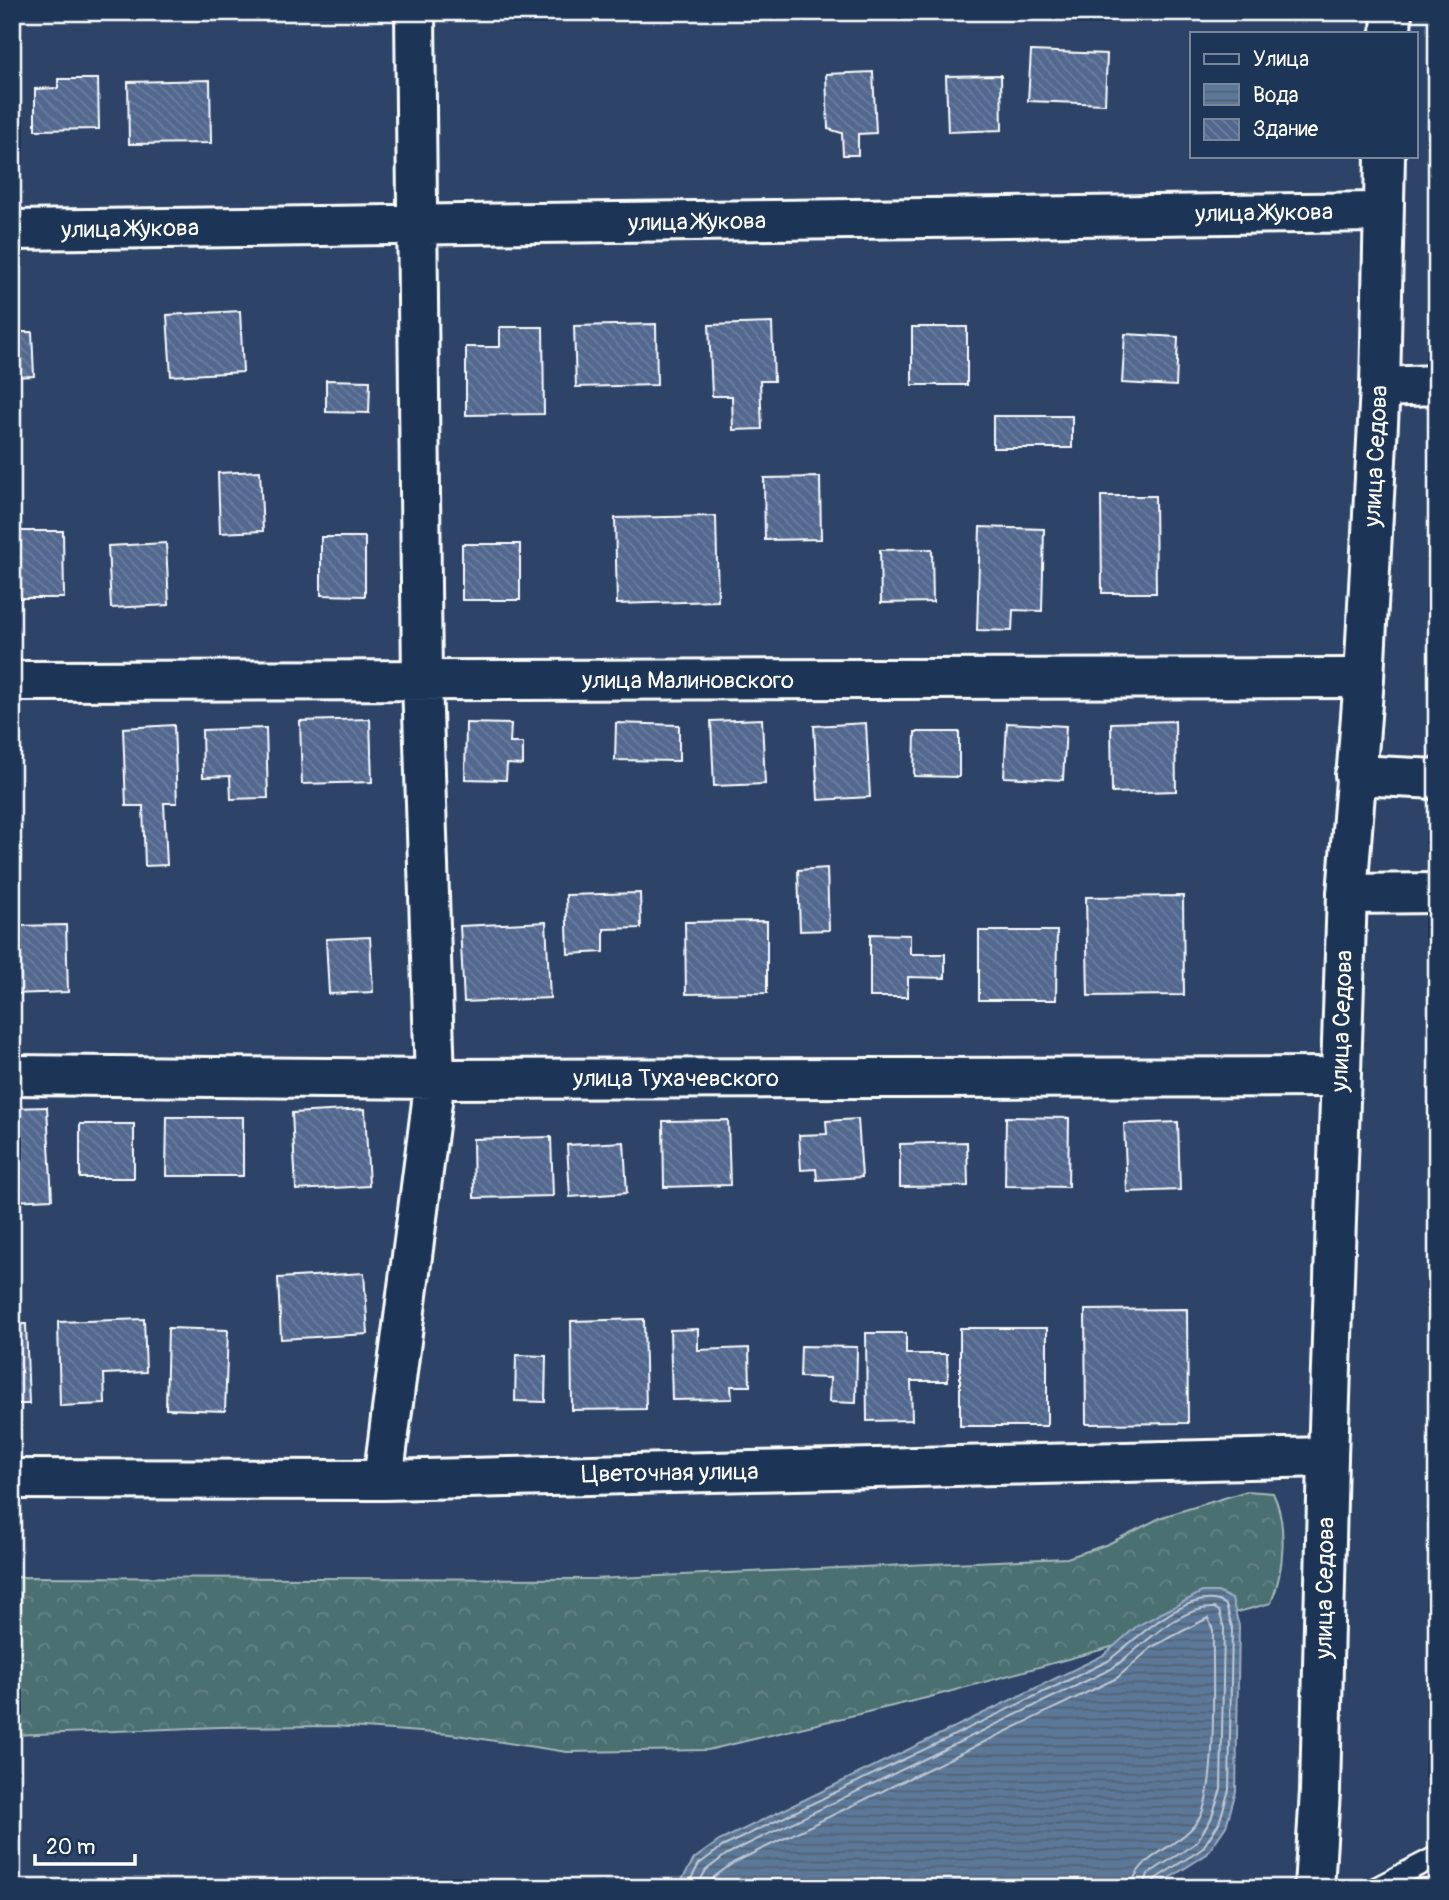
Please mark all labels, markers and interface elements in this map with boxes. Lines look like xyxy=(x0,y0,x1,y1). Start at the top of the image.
legend xyxy=(1190,32,1418,158)
text: Улица xyxy=(1253,46,1309,73)
text: Вода xyxy=(1253,82,1299,109)
text: Здание xyxy=(1253,116,1319,143)
street label: улица Жукова xyxy=(1194,197,1333,229)
street label: улица Жукова xyxy=(627,206,766,238)
street label: улица Жукова xyxy=(60,213,199,245)
street label: улица Седова xyxy=(1358,384,1394,529)
street label: улица Малиновского xyxy=(581,666,794,695)
street label: улица Седова xyxy=(1325,950,1359,1093)
street label: улица Тухачевского xyxy=(572,1064,779,1093)
street label: Цветочная улица xyxy=(581,1457,759,1489)
street label: улица Седова xyxy=(1309,1517,1341,1660)
scale bar xyxy=(35,1823,135,1867)
text: 20 m xyxy=(46,1834,95,1861)

